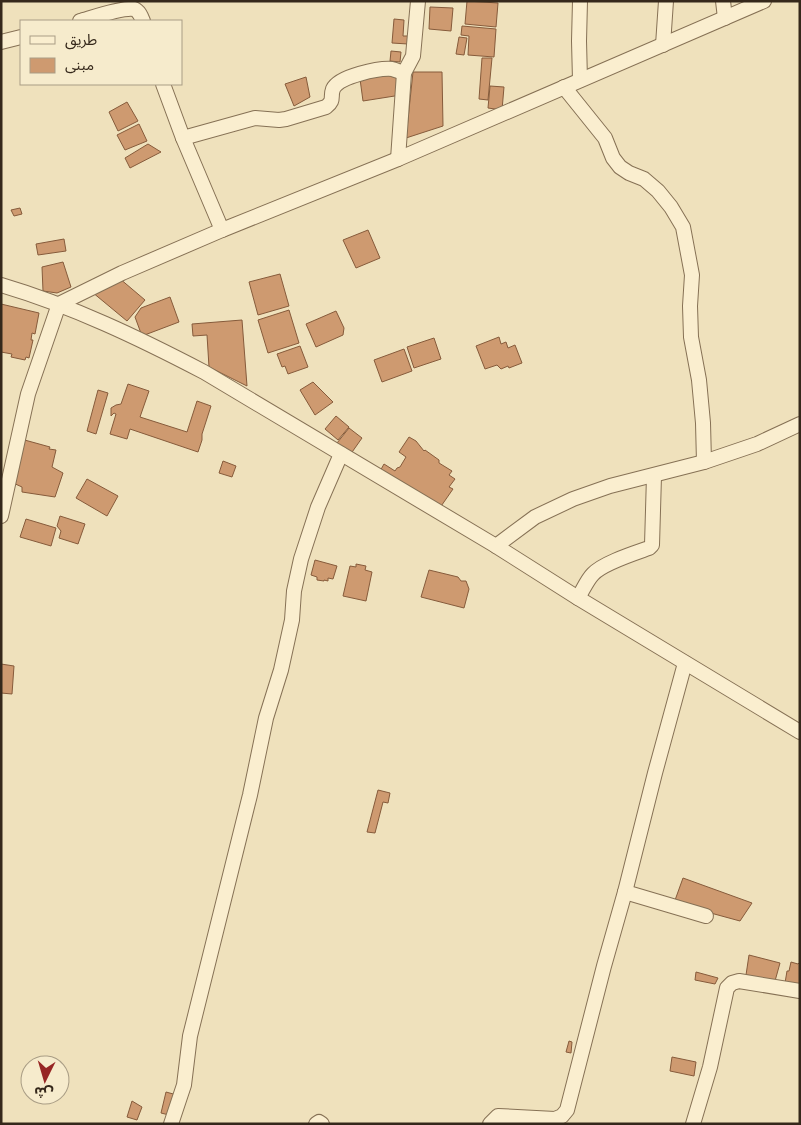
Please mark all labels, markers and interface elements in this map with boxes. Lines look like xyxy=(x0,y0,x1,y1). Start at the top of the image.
legend xyxy=(20,20,182,85)
text: طريق xyxy=(65,32,97,50)
text: مبنى xyxy=(65,57,94,74)
north arrow xyxy=(20,1055,70,1105)
text: ش xyxy=(34,1084,54,1101)

